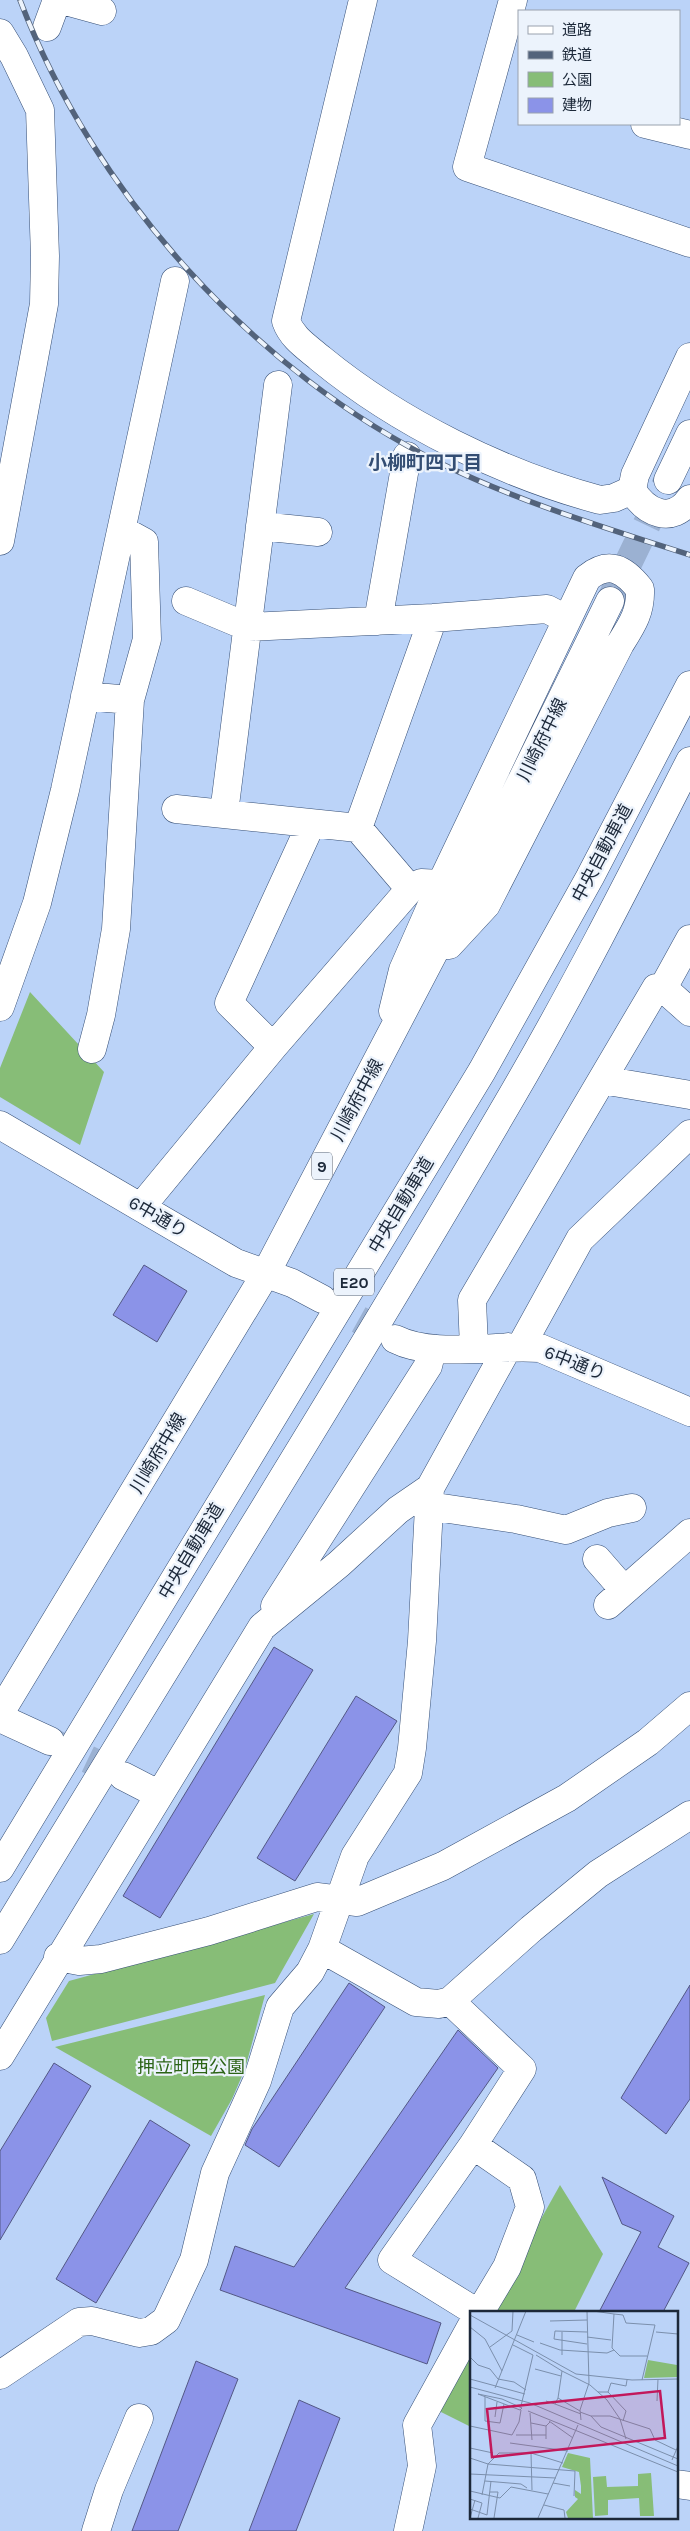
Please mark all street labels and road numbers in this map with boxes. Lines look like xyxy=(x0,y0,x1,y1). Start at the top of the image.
street label: 川崎府中線 xyxy=(512,695,572,785)
street label: 中央自動車道 xyxy=(567,800,637,906)
street label: 川崎府中線 xyxy=(326,1055,388,1145)
road number: 9 xyxy=(312,1152,332,1180)
street label: 中央自動車道 xyxy=(364,1153,438,1257)
street label: 6中通り xyxy=(125,1191,191,1243)
road number: E20 xyxy=(334,1268,374,1295)
street label: 6中通り xyxy=(541,1341,609,1385)
street label: 川崎府中線 xyxy=(125,1409,191,1497)
street label: 中央自動車道 xyxy=(154,1499,228,1603)

